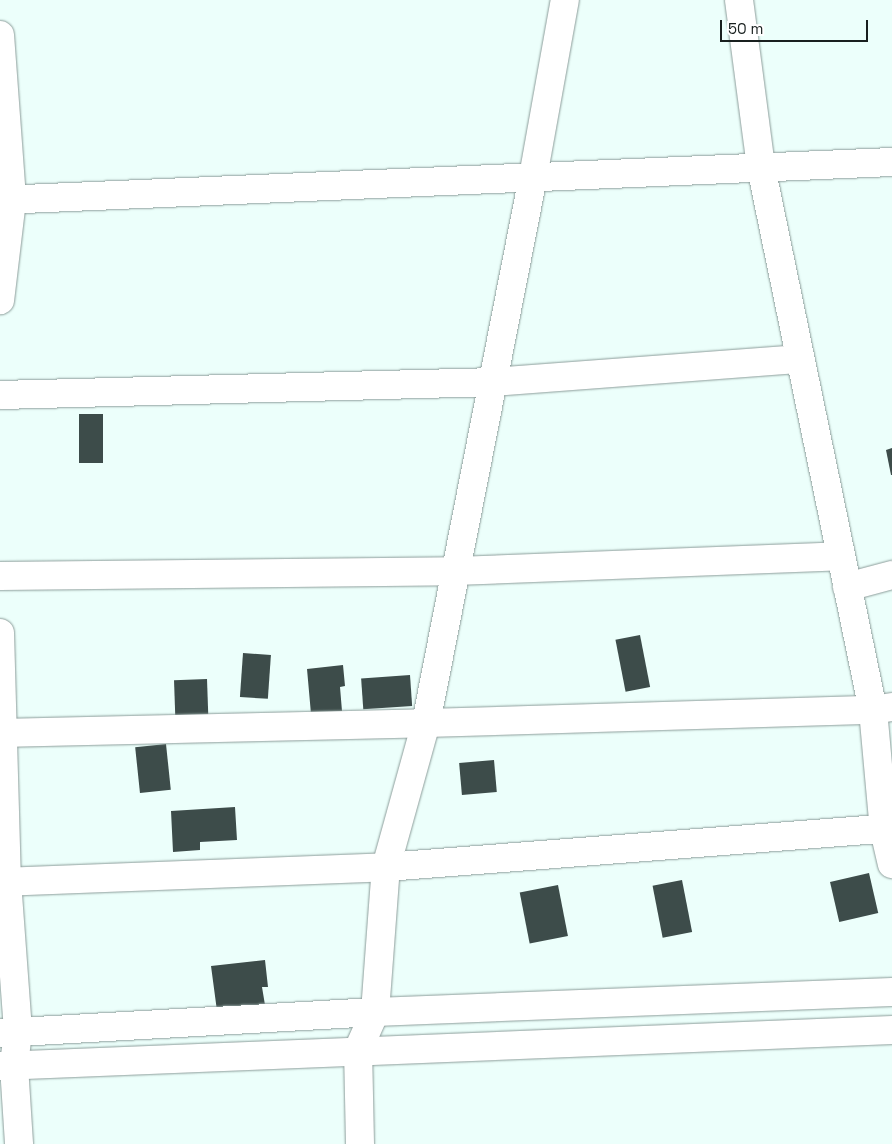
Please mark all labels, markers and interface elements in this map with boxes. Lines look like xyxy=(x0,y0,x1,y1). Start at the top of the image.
scale bar xyxy=(722,10,870,42)
text: 50 m xyxy=(728,19,763,38)

